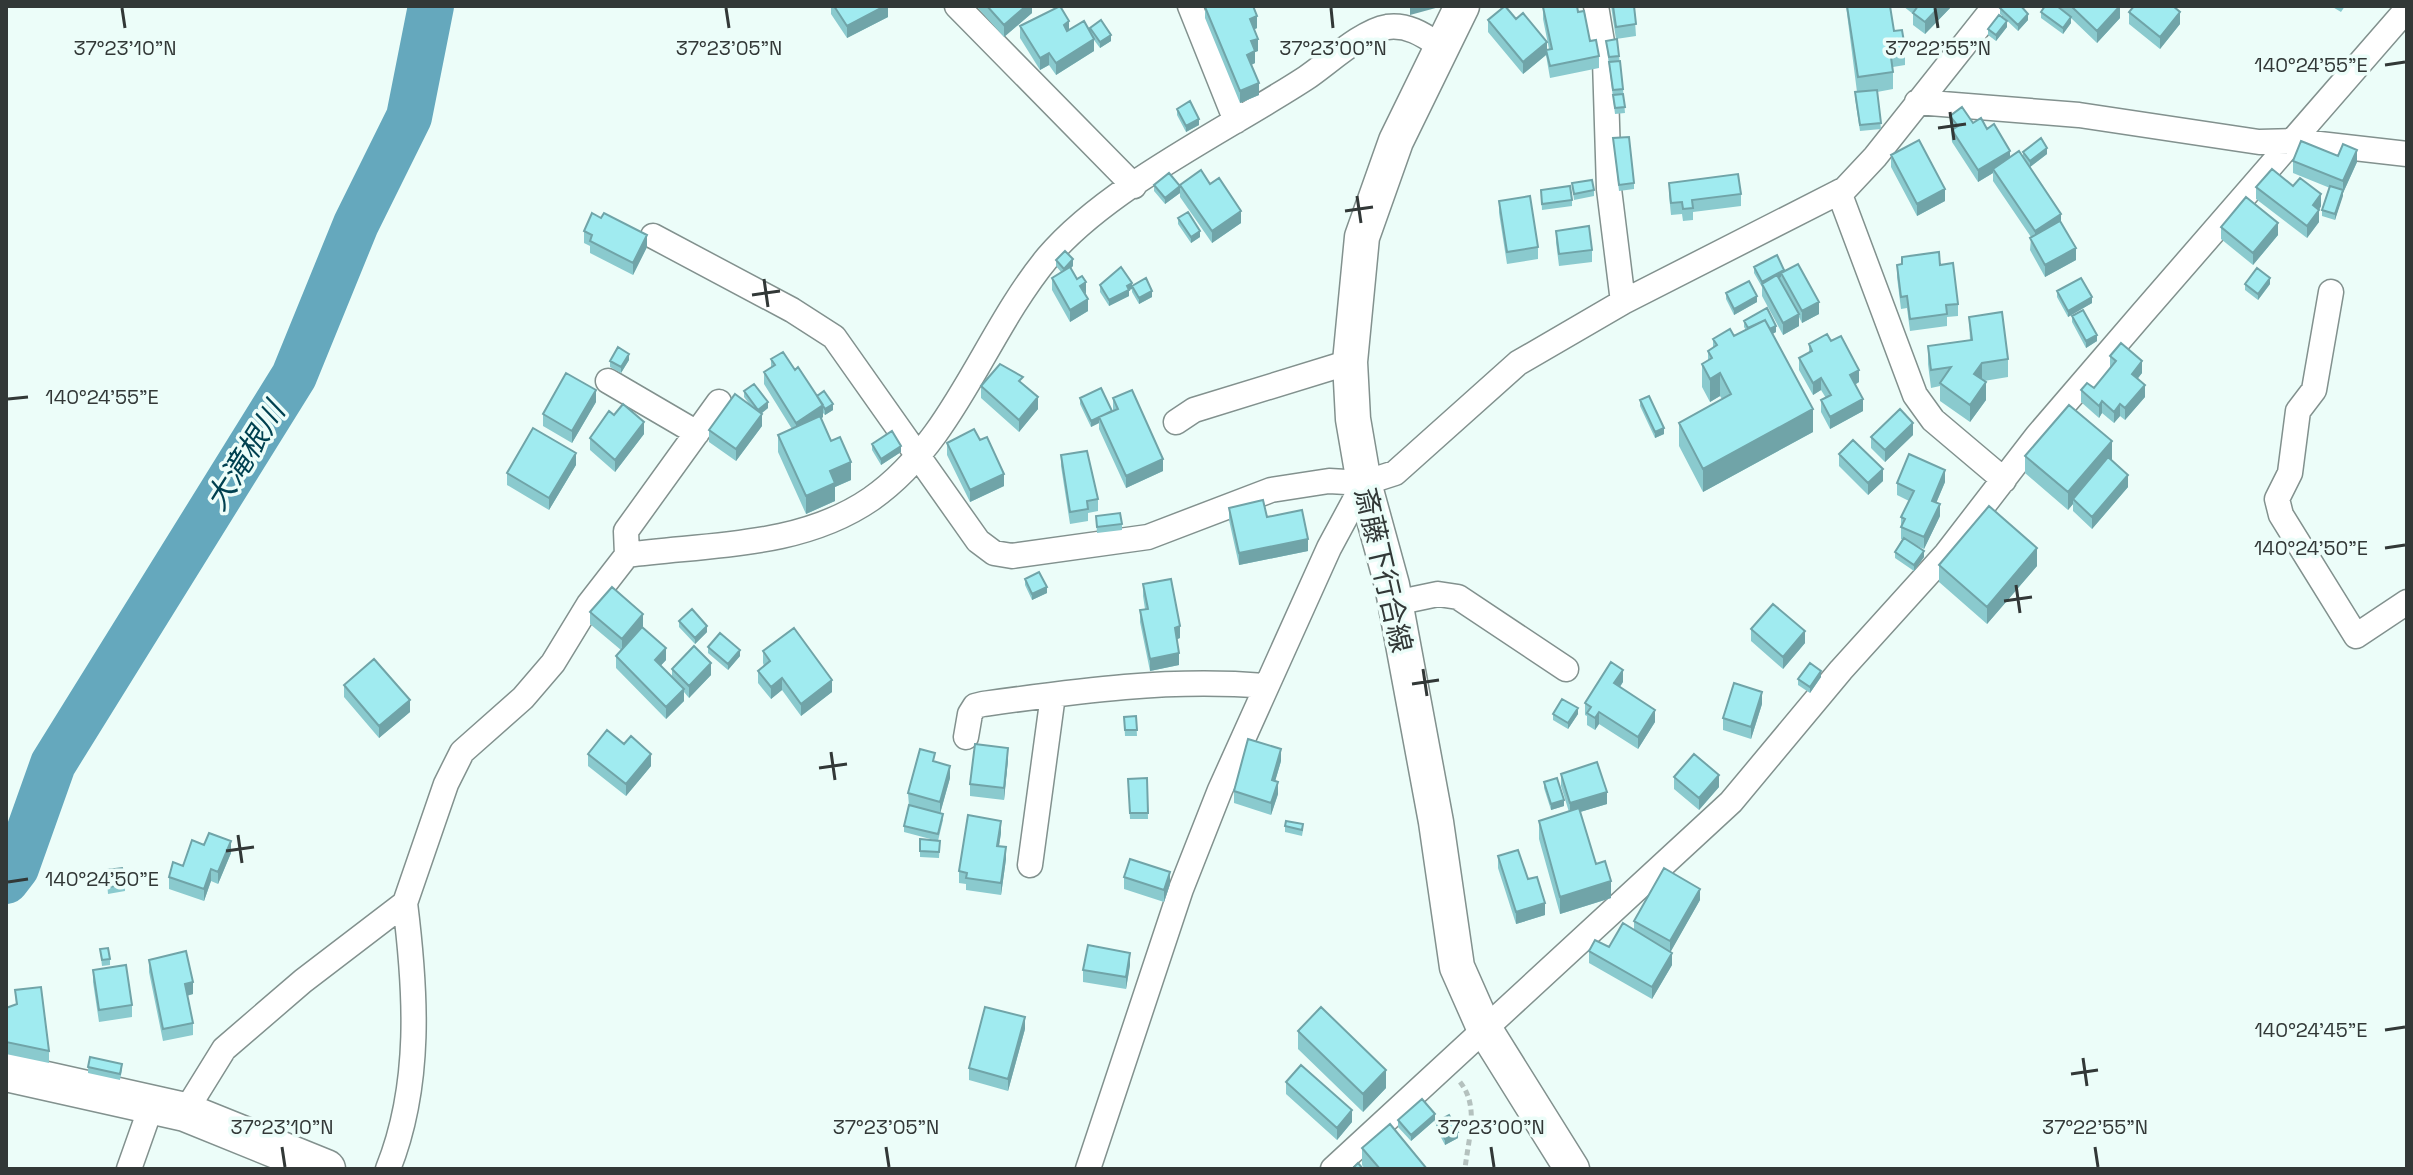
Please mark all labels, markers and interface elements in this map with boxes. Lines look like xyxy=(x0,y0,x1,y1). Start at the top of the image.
text: 37°23'10"N xyxy=(73,35,177,61)
text: 37°23'05"N xyxy=(676,35,782,61)
text: 37°23'00"N xyxy=(1279,35,1387,61)
text: 37°22'55"N xyxy=(1885,35,1991,61)
text: 140°24'55"E xyxy=(2254,52,2368,78)
text: 140°24'55"E xyxy=(45,384,159,410)
water label: 大滝根川 xyxy=(197,392,295,517)
street label: 斎藤下行合線 xyxy=(1348,484,1420,656)
text: 140°24'50"E xyxy=(2254,535,2368,561)
text: 140°24'50"E xyxy=(45,866,159,892)
text: 140°24'45"E xyxy=(2255,1017,2367,1043)
text: 37°23'10"N xyxy=(230,1114,334,1140)
text: 37°23'05"N xyxy=(833,1114,939,1140)
text: 37°23'00"N xyxy=(1437,1114,1545,1140)
text: 37°22'55"N xyxy=(2042,1114,2148,1140)

